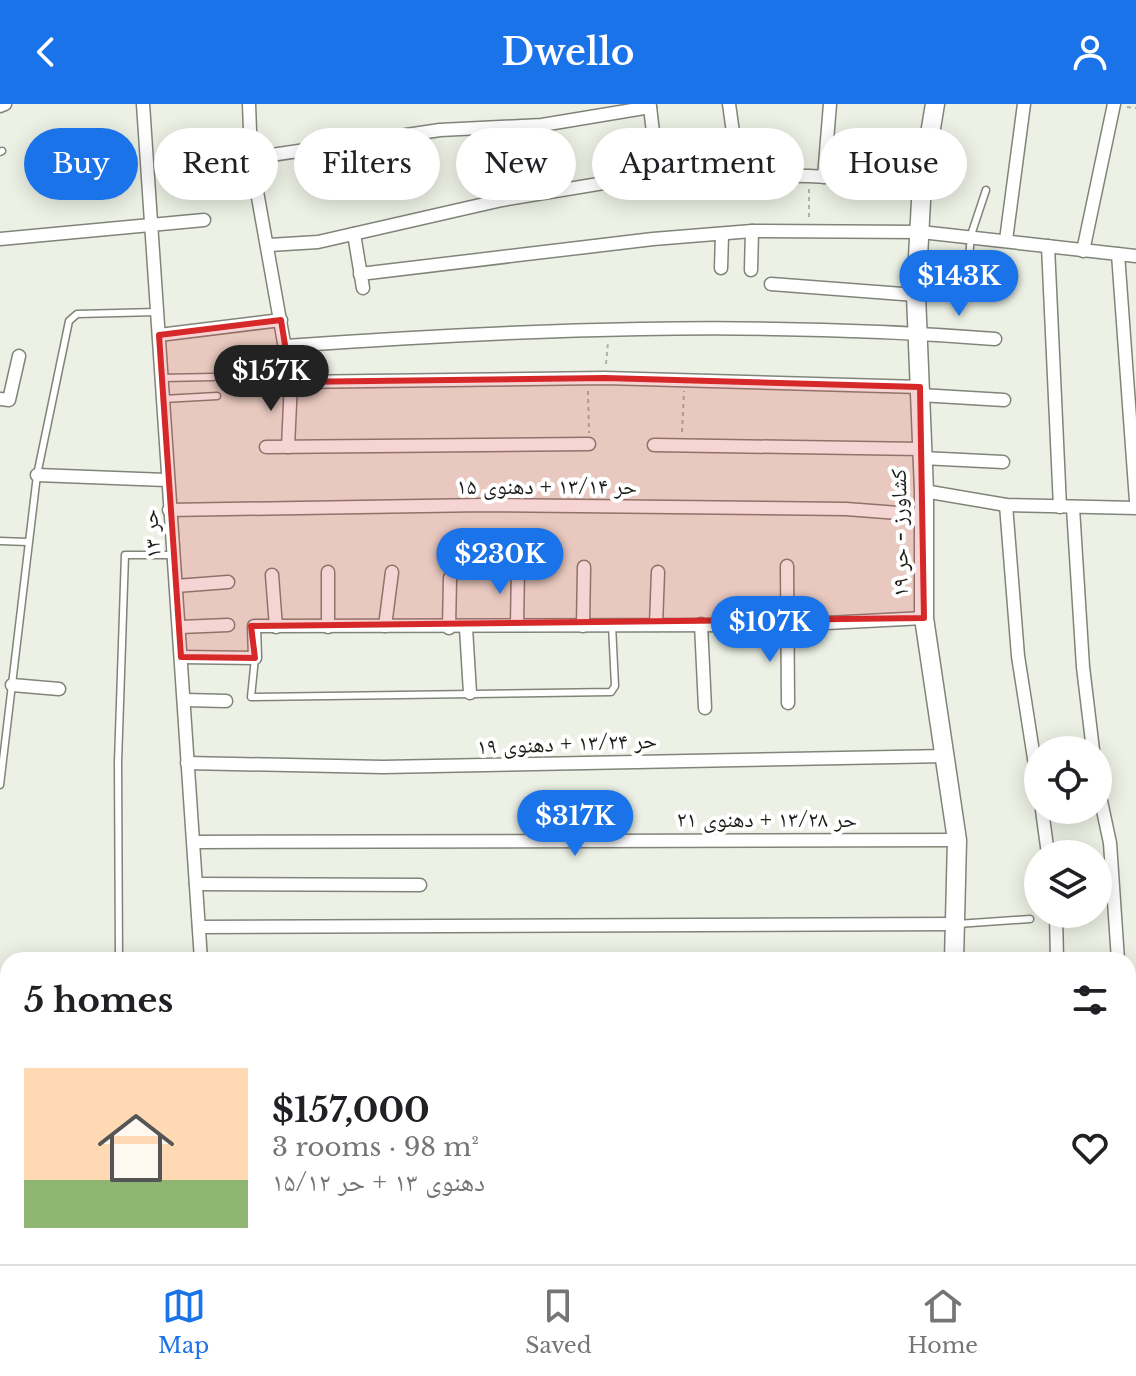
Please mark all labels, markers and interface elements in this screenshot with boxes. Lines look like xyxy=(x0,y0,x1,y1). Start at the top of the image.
icon: back xyxy=(24,30,68,74)
text: Dwello xyxy=(501,30,635,75)
icon: person xyxy=(1068,30,1112,74)
chip: Buy xyxy=(24,128,138,200)
chip: Rent xyxy=(154,128,278,200)
chip: Filters xyxy=(294,128,440,200)
chip: New xyxy=(456,128,576,200)
chip: Apartment xyxy=(592,128,804,200)
chip: House xyxy=(820,128,967,200)
pin: $143K xyxy=(903,250,1015,318)
text: $143K xyxy=(917,260,1001,292)
pin: $157K xyxy=(215,345,327,413)
text: $157K xyxy=(232,355,310,387)
street label: کشاورز - حر ۱۹ xyxy=(885,469,914,597)
street label: حر ۱۳/۱۴ + دهنوی ۱۵ xyxy=(457,473,637,500)
street label: حر ۱۳ xyxy=(136,508,167,560)
pin: $230K xyxy=(444,528,556,596)
text: $230K xyxy=(454,538,546,570)
pin: $107K xyxy=(714,596,826,664)
text: $107K xyxy=(729,606,811,638)
street label: حر ۱۳/۲۴ + دهنوی ۱۹ xyxy=(476,727,658,760)
map controls xyxy=(1024,736,1112,928)
button: locate xyxy=(1024,736,1112,824)
pin: $317K xyxy=(519,790,631,858)
text: $317K xyxy=(535,800,615,832)
street label: حر ۱۳/۲۸ + دهنوی ۲۱ xyxy=(677,806,857,833)
button: layers xyxy=(1024,840,1112,928)
icon: filters xyxy=(1068,978,1112,1022)
text: 5 homes xyxy=(24,979,173,1021)
text: $157,000 xyxy=(272,1089,430,1131)
icon: home xyxy=(88,1100,184,1196)
icon: heart xyxy=(1068,1126,1112,1170)
text: 3 rooms · 98 m² xyxy=(272,1131,479,1163)
text: دهنوی ۱۳ + حر ۱۵/۱۲ xyxy=(272,1166,485,1198)
tab: Map xyxy=(158,1284,209,1359)
tab: Saved xyxy=(525,1284,592,1359)
tab: Home xyxy=(908,1284,978,1359)

